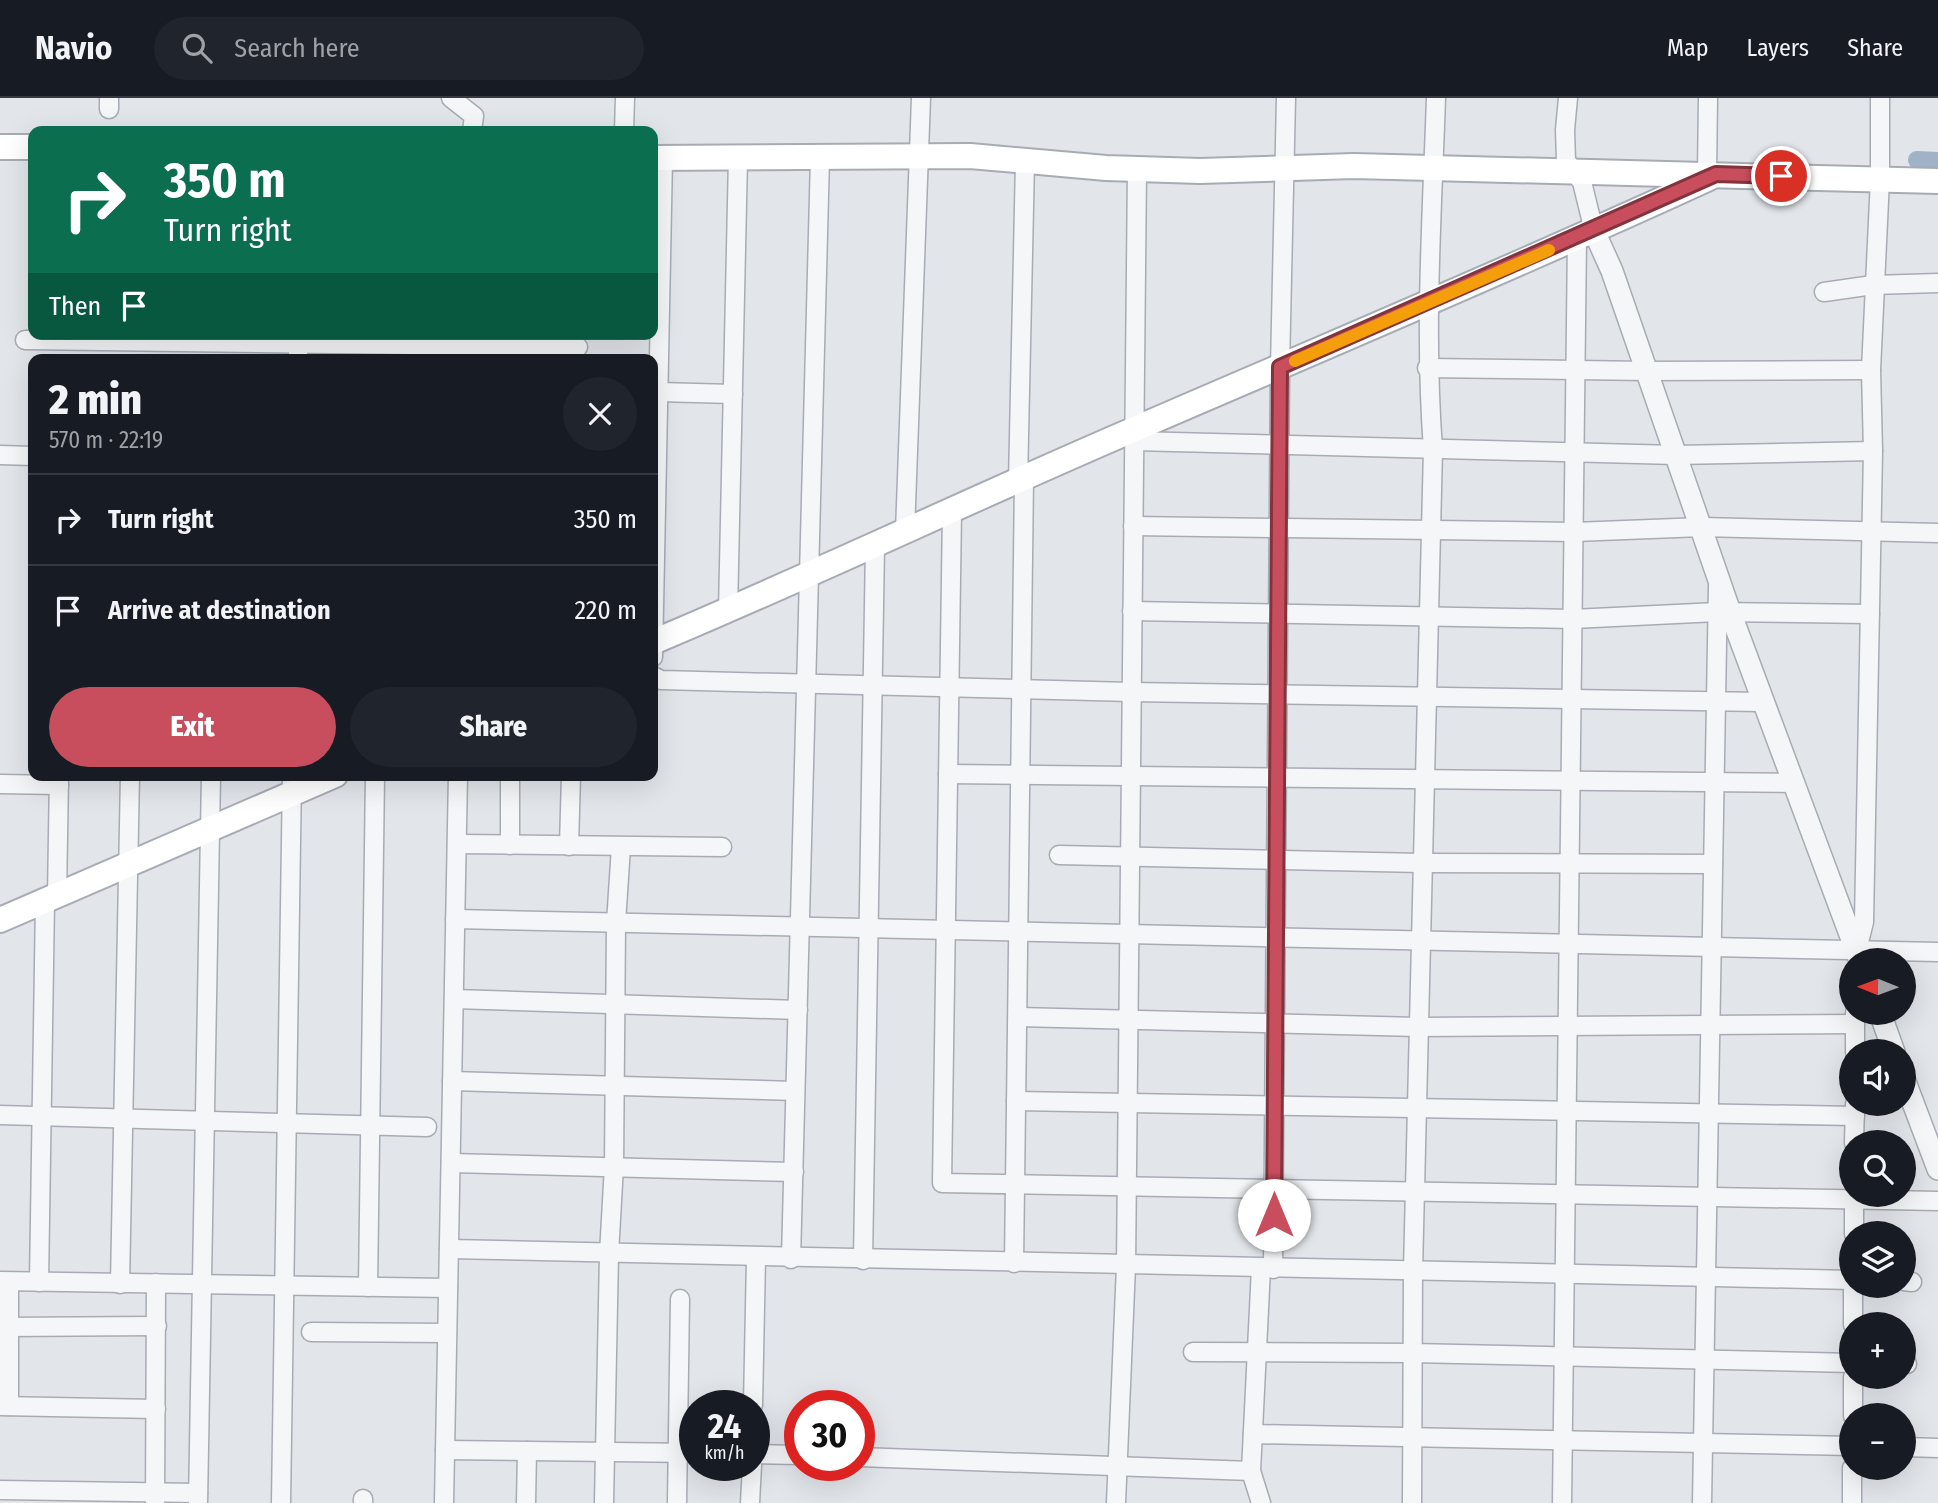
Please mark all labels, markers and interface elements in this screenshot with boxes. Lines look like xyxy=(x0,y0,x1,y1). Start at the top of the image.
search box xyxy=(154,17,644,80)
text: Navio xyxy=(35,28,112,68)
icon: search xyxy=(178,29,216,67)
text: Search here xyxy=(234,33,360,64)
text: Map xyxy=(1667,34,1709,62)
text: Layers xyxy=(1747,34,1809,62)
text: Share xyxy=(1847,34,1903,62)
pin xyxy=(1751,146,1811,206)
text: 350 m xyxy=(164,151,286,210)
icon: right xyxy=(49,154,140,245)
icon: arrive xyxy=(1762,157,1800,195)
text: Turn right xyxy=(164,211,291,249)
icon: arrive xyxy=(115,287,153,325)
text: Then xyxy=(49,291,101,322)
text: 2 min xyxy=(49,375,142,425)
button: close xyxy=(563,377,637,451)
text: 570 m · 22:19 xyxy=(49,426,163,454)
icon: right xyxy=(49,501,87,539)
text: Turn right xyxy=(108,504,214,535)
text: 350 m xyxy=(574,504,637,535)
icon: arrive xyxy=(49,592,87,630)
text: Arrive at destination xyxy=(108,595,331,626)
text: 220 m xyxy=(574,595,637,626)
button: Exit xyxy=(49,687,336,767)
button: Share xyxy=(350,687,637,767)
north arrow xyxy=(1839,948,1916,1026)
map controls xyxy=(1839,948,1916,1480)
button: sound xyxy=(1839,1039,1916,1116)
button: search xyxy=(1839,1130,1916,1207)
position arrow xyxy=(1237,1178,1311,1252)
button: layers xyxy=(1839,1221,1916,1298)
button: + xyxy=(1839,1312,1916,1389)
speed limit sign: 30 xyxy=(784,1390,875,1481)
button: − xyxy=(1839,1403,1916,1480)
text: 24 xyxy=(708,1405,741,1447)
text: km/h xyxy=(704,1442,745,1464)

